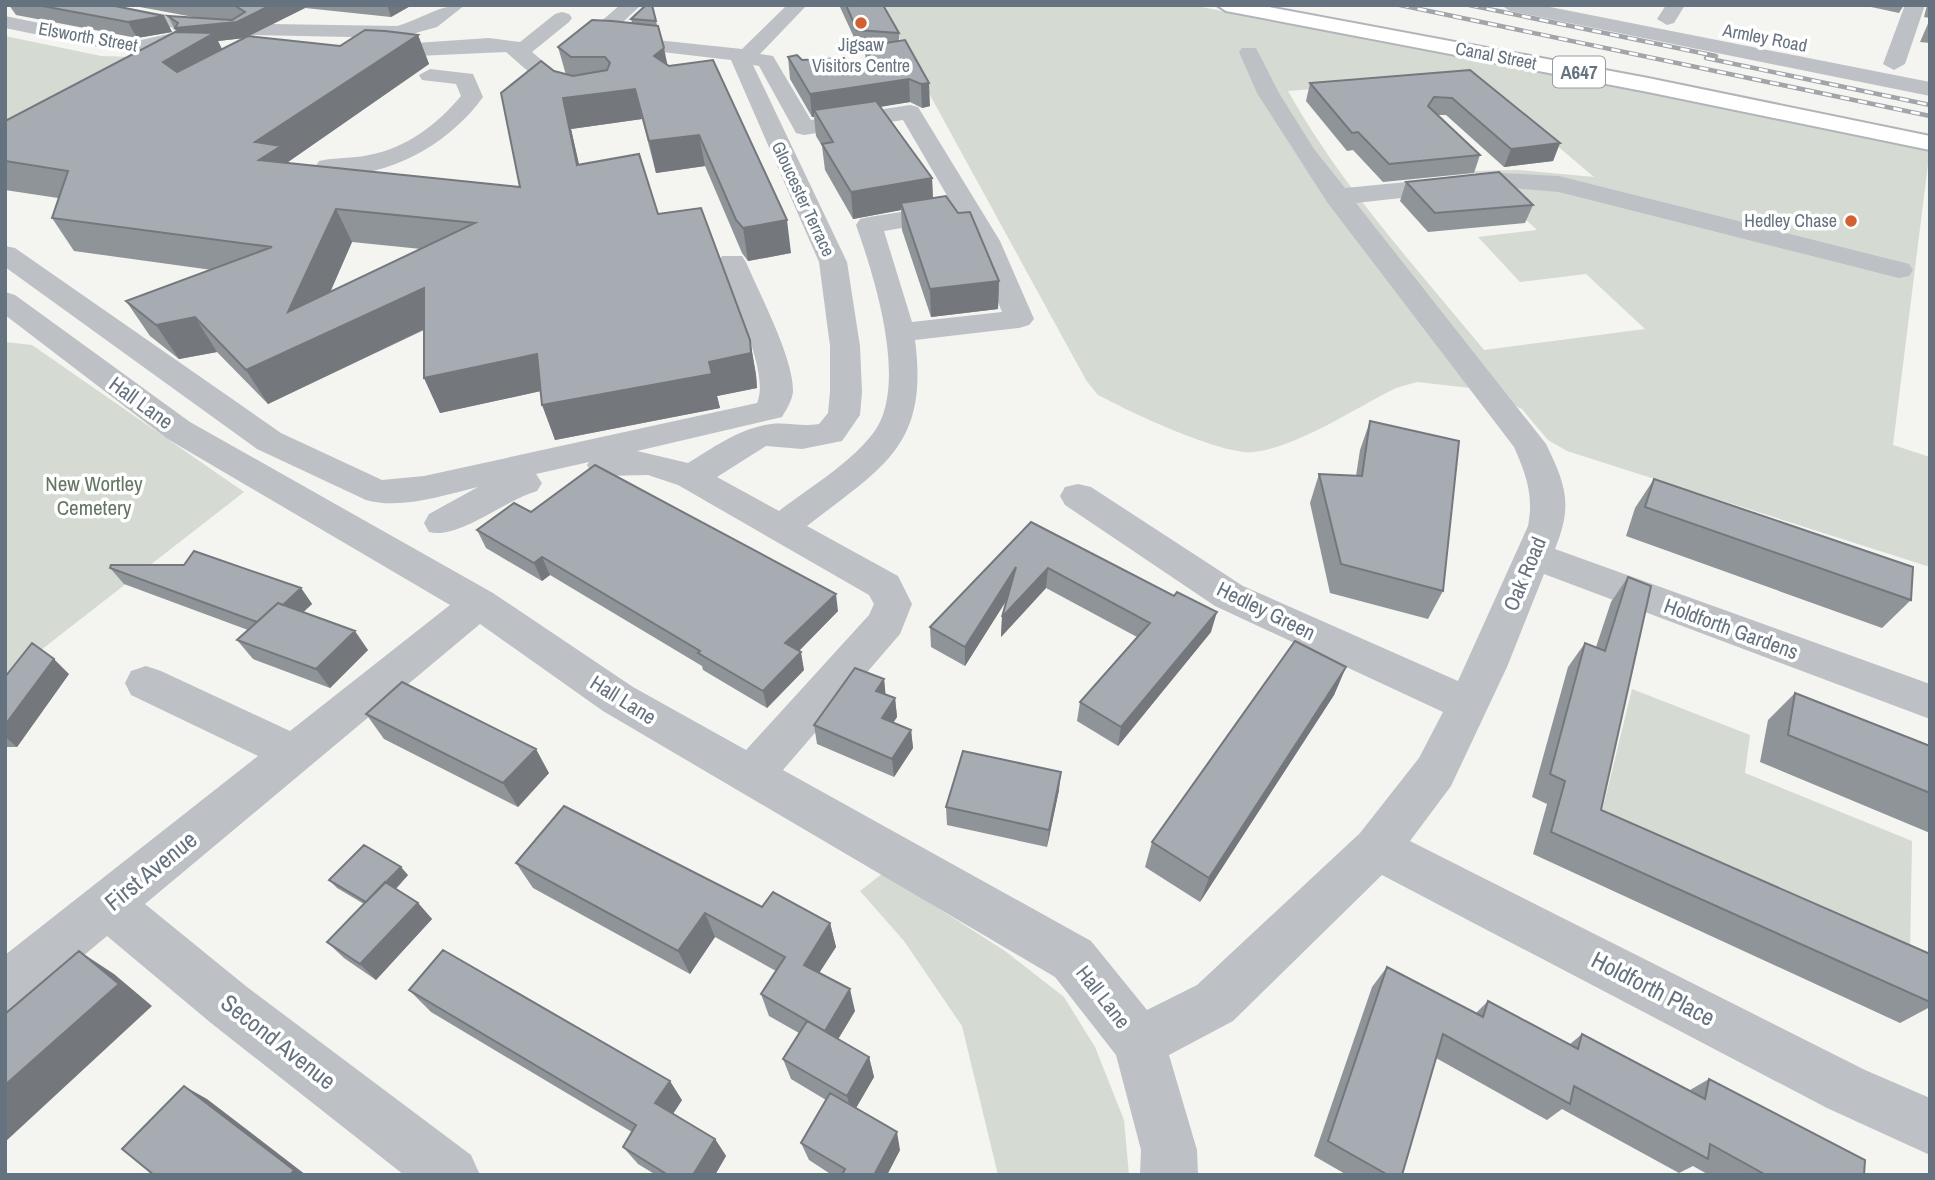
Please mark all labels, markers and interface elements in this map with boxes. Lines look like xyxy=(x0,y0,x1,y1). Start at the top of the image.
marker: Jigsaw Visitors Centre xyxy=(853,15,869,31)
street label: Elsworth Street xyxy=(37,16,140,58)
street label: Armley Road xyxy=(1720,17,1809,58)
place label: Jigsaw Visitors Centre xyxy=(812,32,910,78)
street label: Canal Street xyxy=(1453,35,1539,76)
road number: A647 xyxy=(1553,57,1605,88)
street label: Gloucester Terrace xyxy=(766,137,841,260)
place label: Hedley Chase xyxy=(1744,208,1837,233)
marker: Hedley Chase xyxy=(1843,213,1859,229)
street label: Hall Lane xyxy=(103,369,179,436)
park label: New Wortley Cemetery xyxy=(45,469,143,522)
street label: Oak Road xyxy=(1496,532,1553,615)
street label: Hedley Green xyxy=(1212,574,1320,647)
street label: Holdforth Gardens xyxy=(1660,591,1802,666)
street label: Hall Lane xyxy=(585,668,662,731)
street label: First Avenue xyxy=(97,823,203,917)
street label: Holdforth Place xyxy=(1586,943,1721,1033)
street label: Hall Lane xyxy=(1070,959,1137,1034)
street label: Second Avenue xyxy=(215,986,343,1096)

